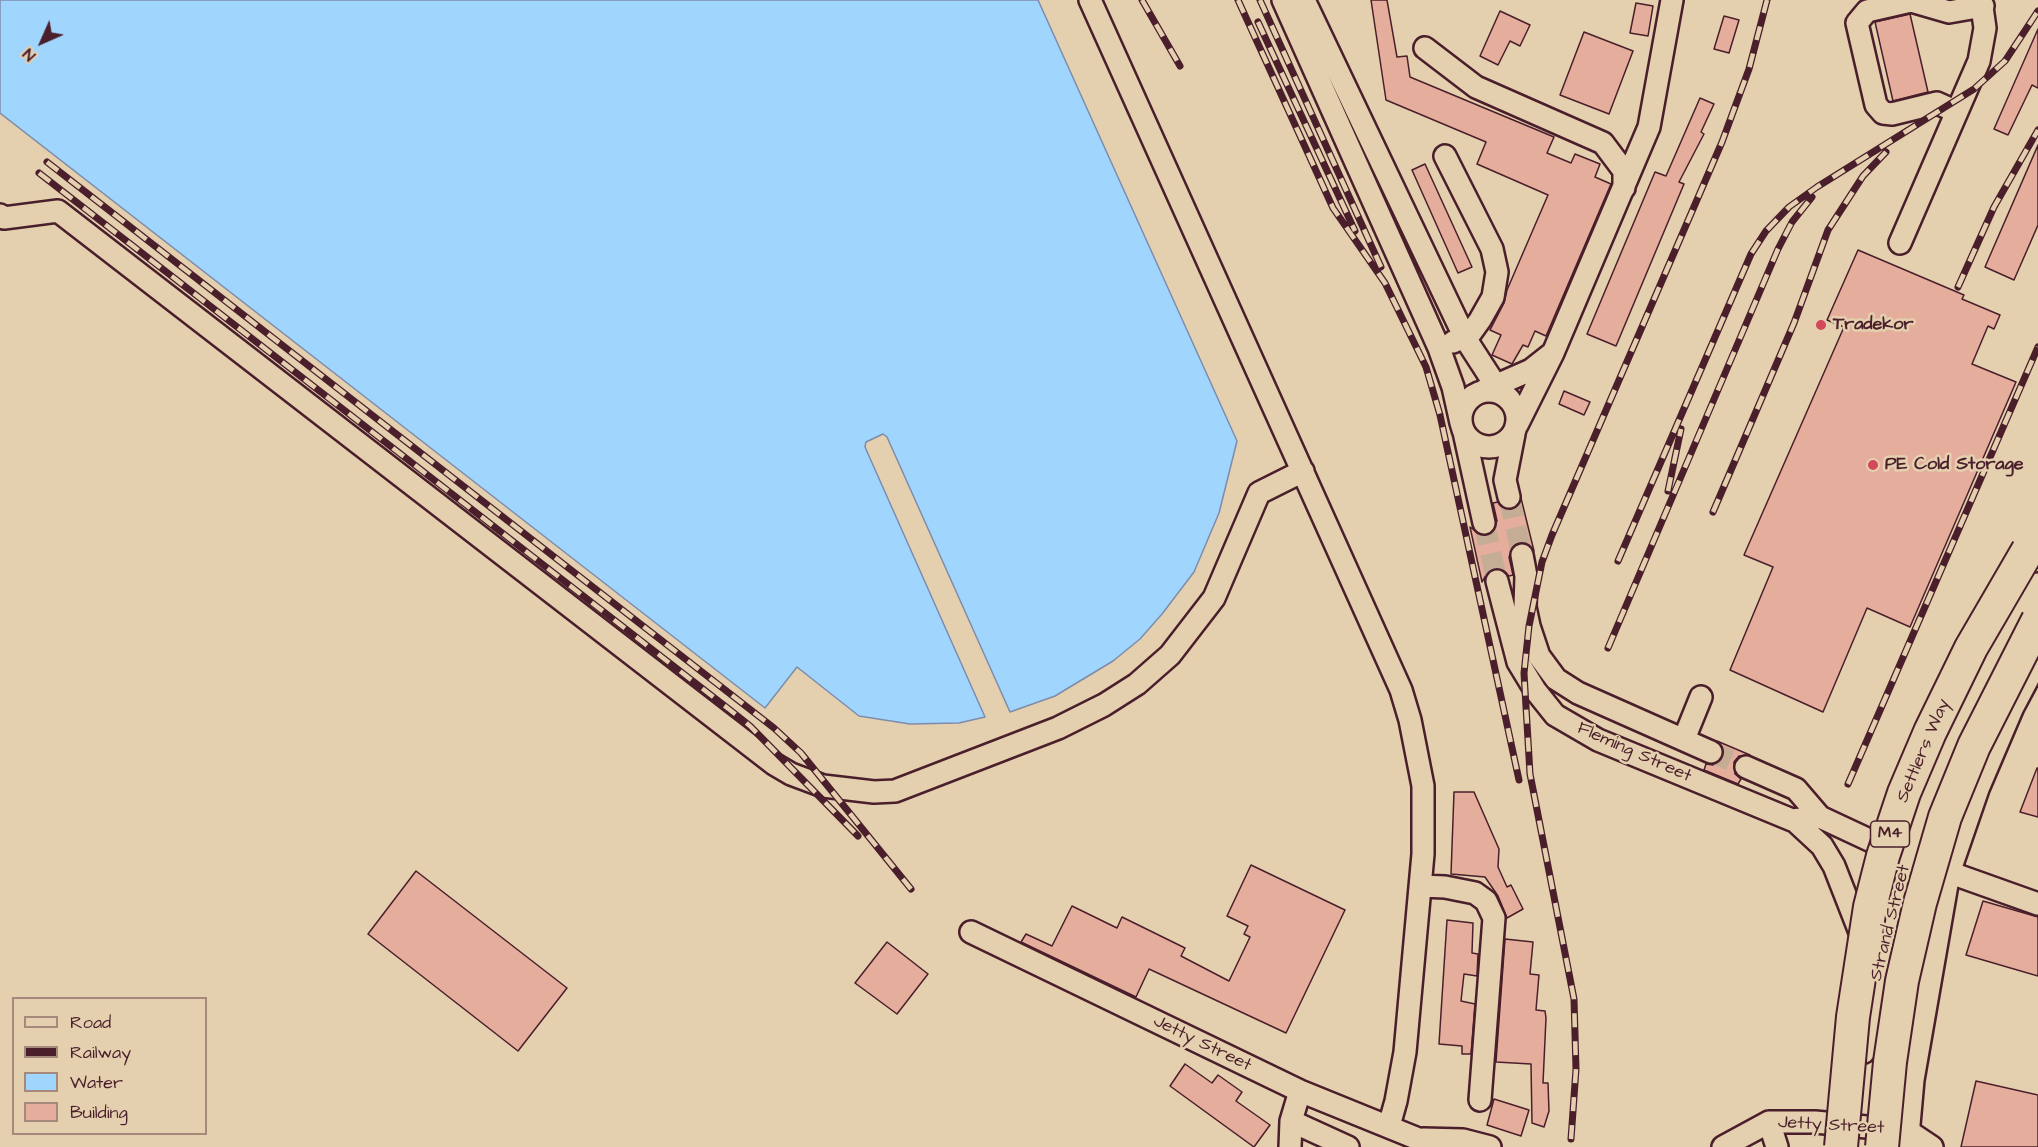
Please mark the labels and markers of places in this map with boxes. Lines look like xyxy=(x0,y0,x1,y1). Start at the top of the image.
place label: Tradekor xyxy=(1833,314,1913,336)
marker: Tradekor xyxy=(1814,318,1828,332)
place label: PE Cold Storage xyxy=(1885,454,2024,476)
marker: PE Cold Storage xyxy=(1866,458,1880,472)

